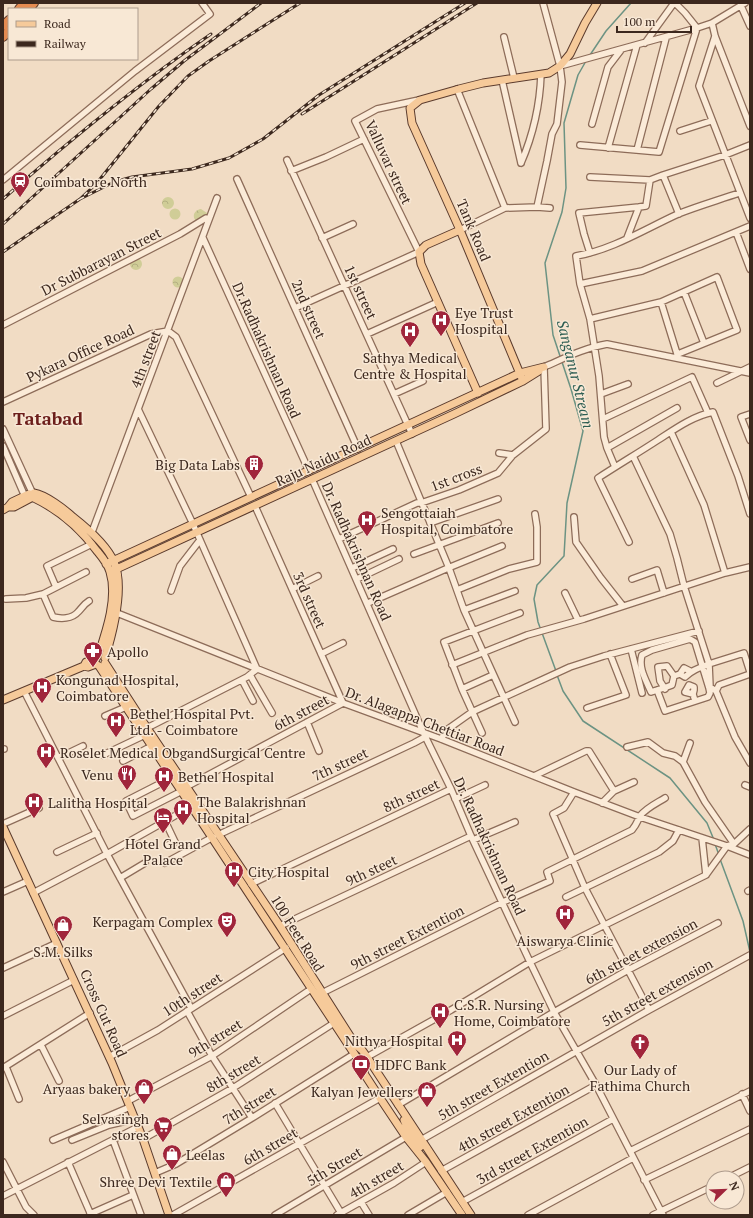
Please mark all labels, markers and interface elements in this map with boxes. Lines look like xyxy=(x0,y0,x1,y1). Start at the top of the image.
legend xyxy=(8,8,138,60)
scale bar xyxy=(617,8,691,34)
text: 100 m xyxy=(623,14,656,29)
text: Road xyxy=(44,16,71,31)
text: Railway xyxy=(44,36,87,51)
street label: Valluvar street xyxy=(361,117,417,208)
station icon: Coimbatore North xyxy=(9,170,31,198)
place label: Coimbatore North xyxy=(34,172,147,191)
street label: Tank Road xyxy=(452,196,496,264)
street label: Dr Subbarayan Street xyxy=(38,222,165,299)
street label: 1st street xyxy=(340,262,382,323)
street label: 2nd street xyxy=(288,276,331,342)
street label: Dr.Radhakrishnan Road xyxy=(228,279,306,421)
place label: Eye Trust Hospital xyxy=(455,303,514,338)
hospital icon: Eye Trust Hospital xyxy=(430,309,452,337)
water label: Sanganur Stream xyxy=(553,318,599,430)
street label: Pykara Office Road xyxy=(23,320,137,386)
hospital icon: Sathya Medical Centre & Hospital xyxy=(399,320,421,348)
street label: 4th street xyxy=(125,327,165,390)
place label: Sathya Medical Centre & Hospital xyxy=(353,348,467,383)
district label: Tatabad xyxy=(13,406,83,430)
street label: Raju Naidu Road xyxy=(272,429,374,490)
building icon: Big Data Labs xyxy=(243,453,265,481)
place label: Big Data Labs xyxy=(155,455,240,474)
street label: 1st cross xyxy=(427,458,485,496)
street label: Dr. Radhakrishnan Road xyxy=(318,479,396,624)
place label: Sengottaiah Hospital, Coimbatore xyxy=(381,503,513,538)
hospital icon: Sengottaiah Hospital, Coimbatore xyxy=(356,509,378,537)
street label: 3rd street xyxy=(289,569,331,632)
pharmacy icon: Apollo xyxy=(82,640,104,668)
place label: Apollo xyxy=(107,642,149,661)
place label: Kongunad Hospital, Coimbatore xyxy=(56,670,179,705)
hospital icon: Kongunad Hospital, Coimbatore xyxy=(31,676,53,704)
street label: Dr. Alagappa Chettiar Road xyxy=(343,682,507,760)
street label: 6th street xyxy=(270,689,333,735)
place label: Bethel Hospital Pvt. Ltd. - Coimbatore xyxy=(130,704,254,739)
hospital icon: Bethel Hospital Pvt. Ltd. - Coimbatore xyxy=(105,710,127,738)
hospital icon: Roselet Medical ObgandSurgical Centre xyxy=(35,741,57,769)
street label: 7th street xyxy=(309,742,372,785)
place label: Roselet Medical ObgandSurgical Centre xyxy=(60,743,306,762)
restaurant icon: Venu xyxy=(116,763,138,791)
place label: Venu xyxy=(81,765,113,784)
hospital icon: Bethel Hospital xyxy=(153,765,175,793)
place label: Bethel Hospital xyxy=(178,767,274,786)
street label: 8th street xyxy=(380,773,443,816)
street label: Dr. Radhakrishnan Road xyxy=(450,774,530,918)
hospital icon: Lalitha Hospital xyxy=(23,791,45,819)
place label: The Balakrishnan Hospital xyxy=(197,792,307,827)
place label: Lalitha Hospital xyxy=(48,793,148,812)
hospital icon: The Balakrishnan Hospital xyxy=(172,798,194,826)
hotel icon: Hotel Grand Palace xyxy=(152,806,174,834)
place label: Hotel Grand Palace xyxy=(125,834,201,869)
street label: 9th steet xyxy=(342,849,401,890)
hospital icon: City Hospital xyxy=(223,860,245,888)
place label: City Hospital xyxy=(248,862,330,881)
street label: 100 Feet Road xyxy=(267,891,329,975)
street label: 9th street Extention xyxy=(347,900,468,974)
hospital icon: Aiswarya Clinic xyxy=(554,903,576,931)
theatre icon: Kerpagam Complex xyxy=(216,910,238,938)
place label: Kerpagam Complex xyxy=(93,912,214,931)
street label: 6th street extension xyxy=(582,913,701,989)
shop icon: S.M. Silks xyxy=(52,914,74,942)
place label: Aiswarya Clinic xyxy=(517,931,613,950)
place label: S.M. Silks xyxy=(33,942,93,961)
street label: 5th street extension xyxy=(598,953,717,1030)
street label: Cross Cut Road xyxy=(76,966,132,1060)
street label: 10th street xyxy=(158,967,226,1020)
place label: C.S.R. Nursing Home, Coimbatore xyxy=(454,995,571,1030)
hospital icon: C.S.R. Nursing Home, Coimbatore xyxy=(429,1001,451,1029)
street label: 9th street xyxy=(184,1014,246,1062)
hospital icon: Nithya Hospital xyxy=(446,1029,468,1057)
place label: Nithya Hospital xyxy=(345,1031,443,1050)
church icon: Our Lady of Fathima Church xyxy=(629,1032,651,1060)
street label: 5th street Extention xyxy=(434,1045,552,1124)
street label: 8th street xyxy=(202,1049,264,1097)
bank icon: HDFC Bank xyxy=(350,1053,372,1081)
place label: HDFC Bank xyxy=(375,1055,447,1074)
place label: Our Lady of Fathima Church xyxy=(590,1060,690,1095)
shop icon: Aryaas bakery xyxy=(133,1077,155,1105)
place label: Aryaas bakery xyxy=(43,1079,131,1098)
street label: 4th street Extention xyxy=(454,1079,573,1157)
shop icon: Kalyan Jewellers xyxy=(416,1080,438,1108)
street label: 7th street xyxy=(219,1081,280,1129)
place label: Kalyan Jewellers xyxy=(311,1082,413,1101)
place label: Selvasingh stores xyxy=(82,1109,149,1144)
street label: 3rd street Extention xyxy=(473,1111,592,1189)
supermarket icon: Selvasingh stores xyxy=(152,1115,174,1143)
street label: 6th street xyxy=(239,1122,302,1169)
street label: 5th Street xyxy=(303,1142,366,1190)
shop icon: Leelas xyxy=(161,1143,183,1171)
place label: Leelas xyxy=(186,1145,225,1164)
street label: 4th street xyxy=(345,1155,408,1202)
shop icon: Shree Devi Textile xyxy=(215,1170,237,1198)
north arrow xyxy=(705,1170,745,1210)
place label: Shree Devi Textile xyxy=(99,1172,212,1191)
text: N xyxy=(726,1180,743,1193)

